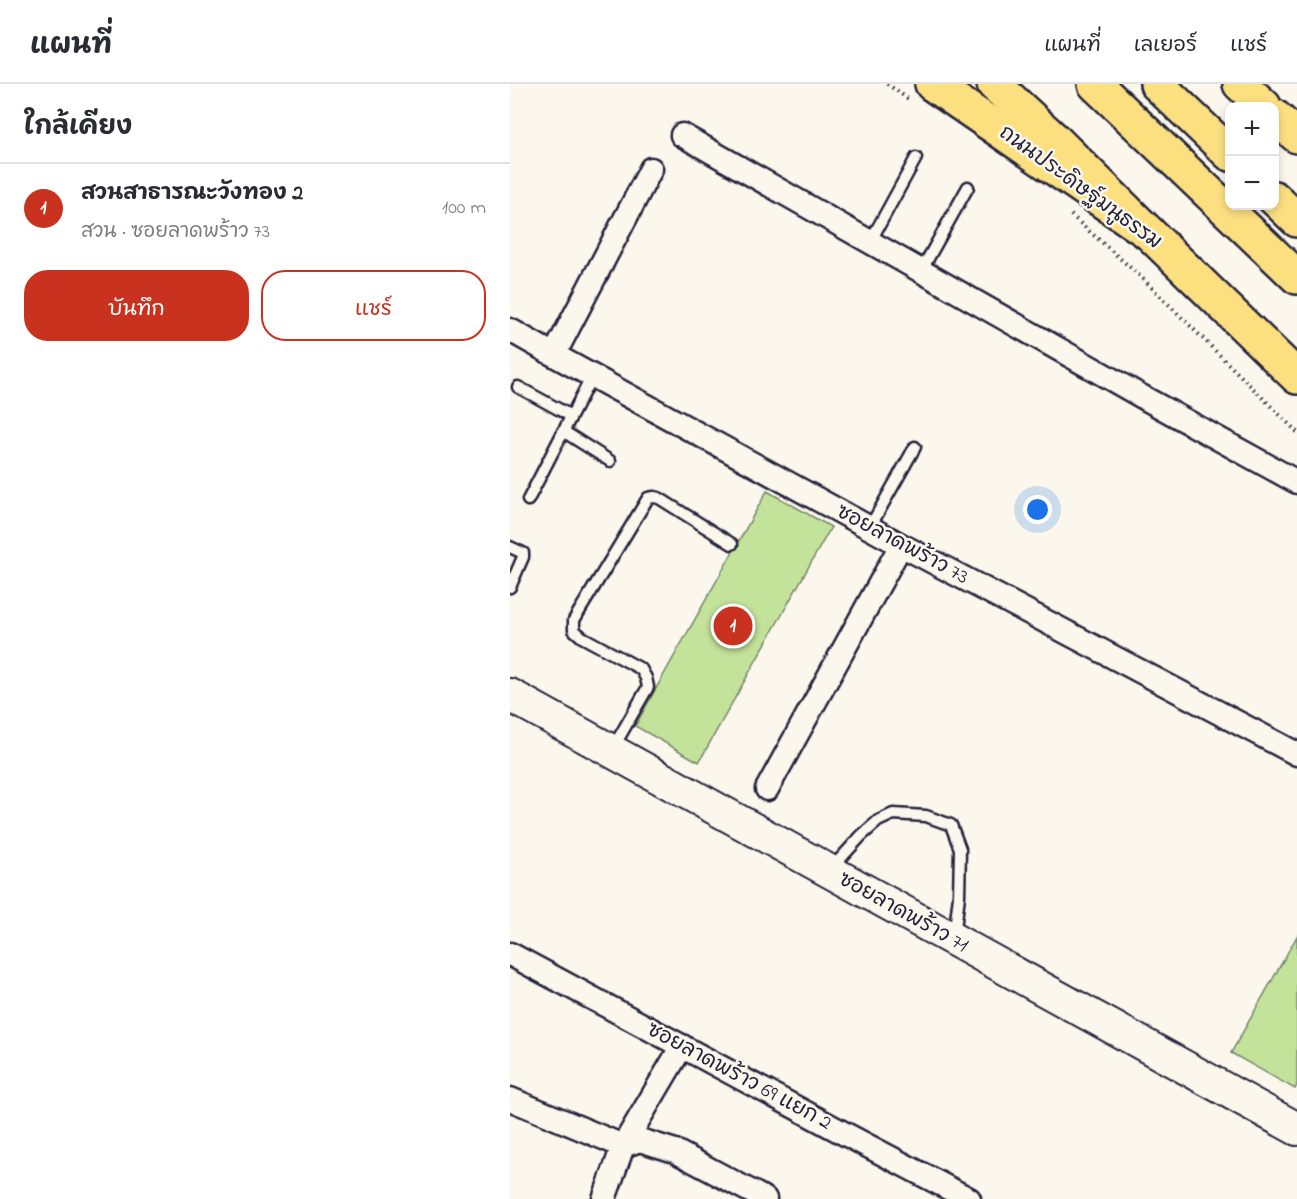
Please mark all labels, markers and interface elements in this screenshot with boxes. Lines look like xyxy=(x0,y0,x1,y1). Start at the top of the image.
text: แผนที่ xyxy=(30,26,112,67)
text: แผนที่ xyxy=(1044,31,1101,61)
text: เลเยอร์ xyxy=(1134,31,1197,61)
text: แชร์ xyxy=(1230,31,1267,61)
map controls xyxy=(1225,102,1279,210)
button: + xyxy=(1225,102,1279,156)
text: ใกล้เคียง xyxy=(24,109,132,147)
street label: ถนนประดิษฐ์มนูธรรม xyxy=(992,119,1168,257)
button: − xyxy=(1225,156,1279,210)
text: สวนสาธารณะวังทอง 2 xyxy=(81,178,303,210)
text: 1 xyxy=(40,194,47,223)
text: 100 m xyxy=(442,194,486,223)
text: สวน · ซอยลาดพร้าว 73 xyxy=(81,218,270,247)
button: บันทึก xyxy=(24,270,249,341)
button: แชร์ xyxy=(261,270,486,341)
your location xyxy=(1023,495,1052,524)
street label: ซอยลาดพร้าว 73 xyxy=(830,497,974,593)
pin: 1 xyxy=(714,604,752,648)
street label: ซอยลาดพร้าว 71 xyxy=(833,865,974,961)
street label: ซอยลาดพร้าว 69 แยก 2 xyxy=(641,1015,837,1139)

